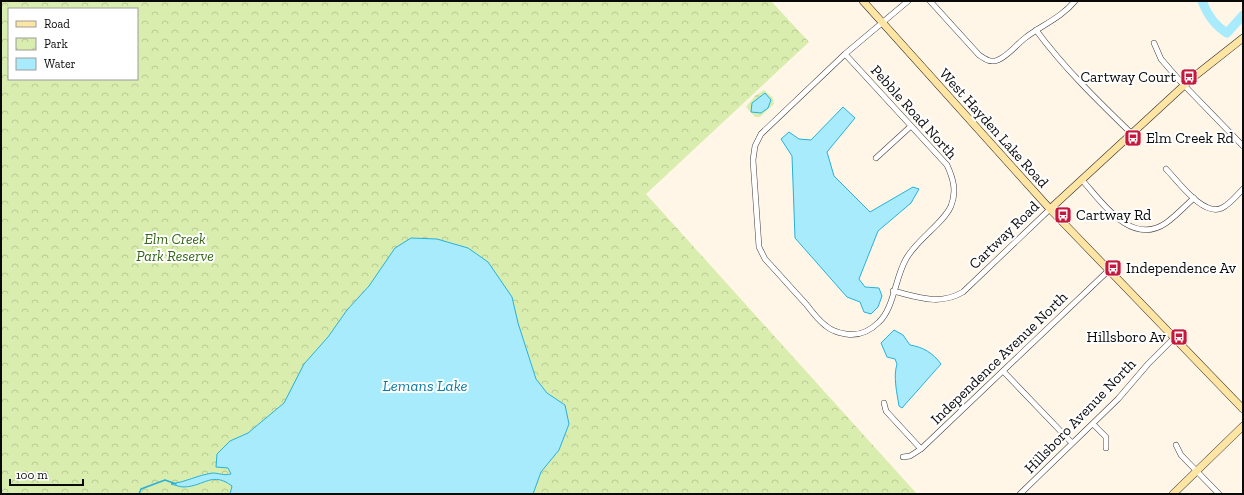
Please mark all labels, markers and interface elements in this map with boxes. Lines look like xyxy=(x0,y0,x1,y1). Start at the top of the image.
legend xyxy=(8,8,138,80)
text: Road xyxy=(44,17,70,31)
text: Park xyxy=(44,37,69,51)
text: Water xyxy=(44,57,76,71)
street label: Pebble Road North xyxy=(867,61,961,163)
street label: West Hayden Lake Road xyxy=(936,65,1053,192)
bus stop icon: Cartway Court xyxy=(1179,67,1199,87)
place label: Cartway Court xyxy=(1080,68,1176,86)
bus stop icon: Elm Creek Rd xyxy=(1123,128,1143,148)
place label: Elm Creek Rd xyxy=(1146,129,1235,147)
street label: Cartway Road xyxy=(965,197,1043,273)
bus stop icon: Cartway Rd xyxy=(1053,205,1073,225)
place label: Cartway Rd xyxy=(1076,206,1152,224)
park label: Elm Creek Park Reserve xyxy=(136,230,214,265)
bus stop icon: Independence Av xyxy=(1103,258,1123,278)
place label: Independence Av xyxy=(1126,259,1236,277)
street label: Independence Avenue North xyxy=(927,288,1072,428)
bus stop icon: Hillsboro Av xyxy=(1169,327,1189,347)
place label: Hillsboro Av xyxy=(1087,328,1166,346)
street label: Hillsboro Avenue North xyxy=(1021,355,1140,477)
water label: Lemans Lake xyxy=(382,376,468,395)
scale bar xyxy=(10,461,83,487)
text: 100 m xyxy=(16,468,48,482)

